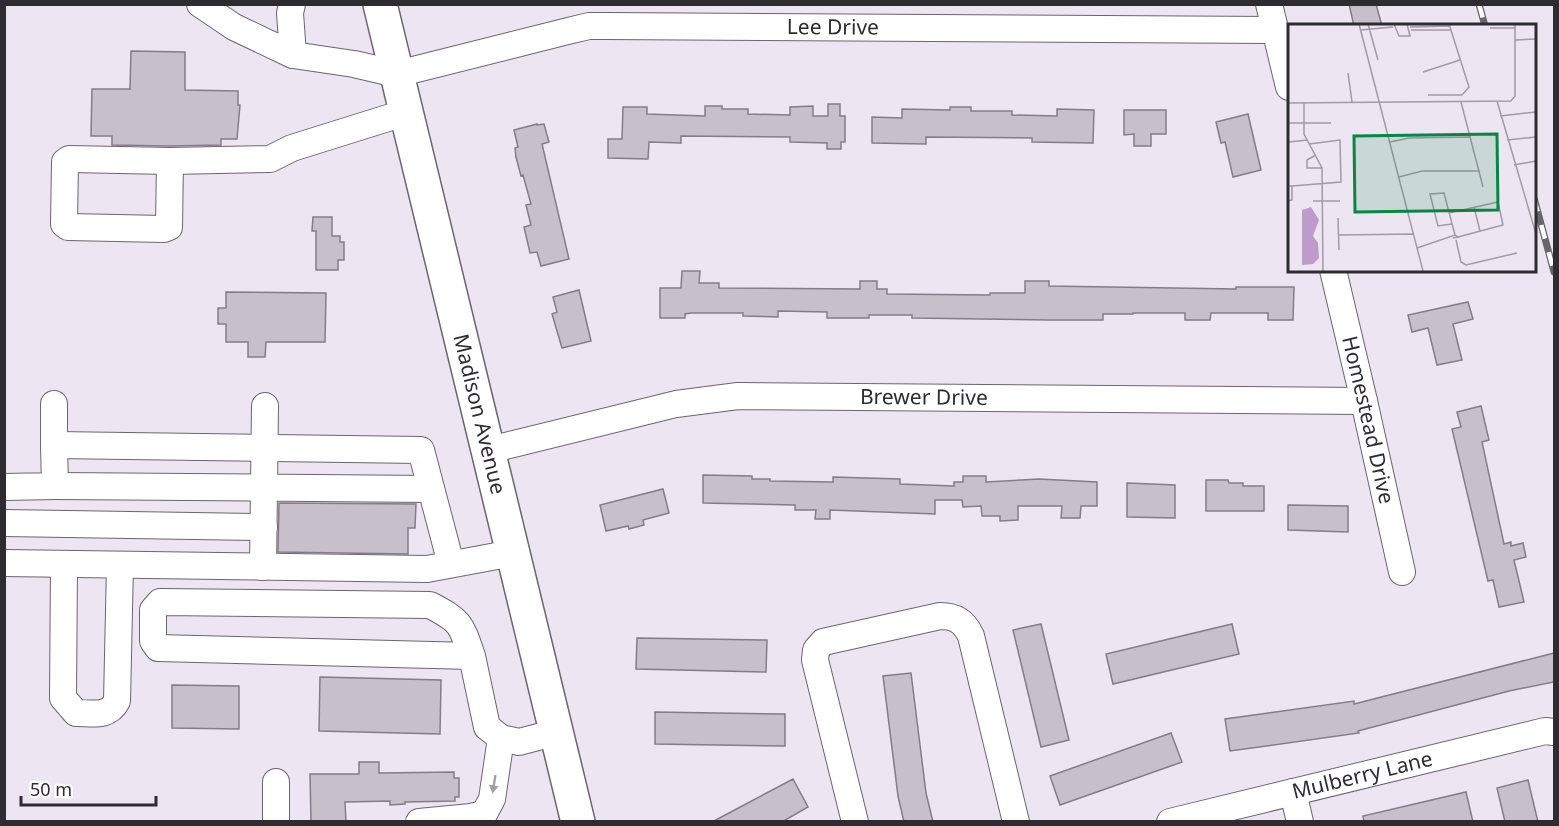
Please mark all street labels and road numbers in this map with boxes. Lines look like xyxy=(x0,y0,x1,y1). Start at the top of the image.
street label: Lee Drive xyxy=(787,12,879,41)
street label: Madison Avenue xyxy=(447,331,513,497)
street label: Homestead Drive xyxy=(1336,333,1401,506)
street label: Brewer Drive xyxy=(860,382,988,411)
street label: Mulberry Lane xyxy=(1289,744,1435,805)

